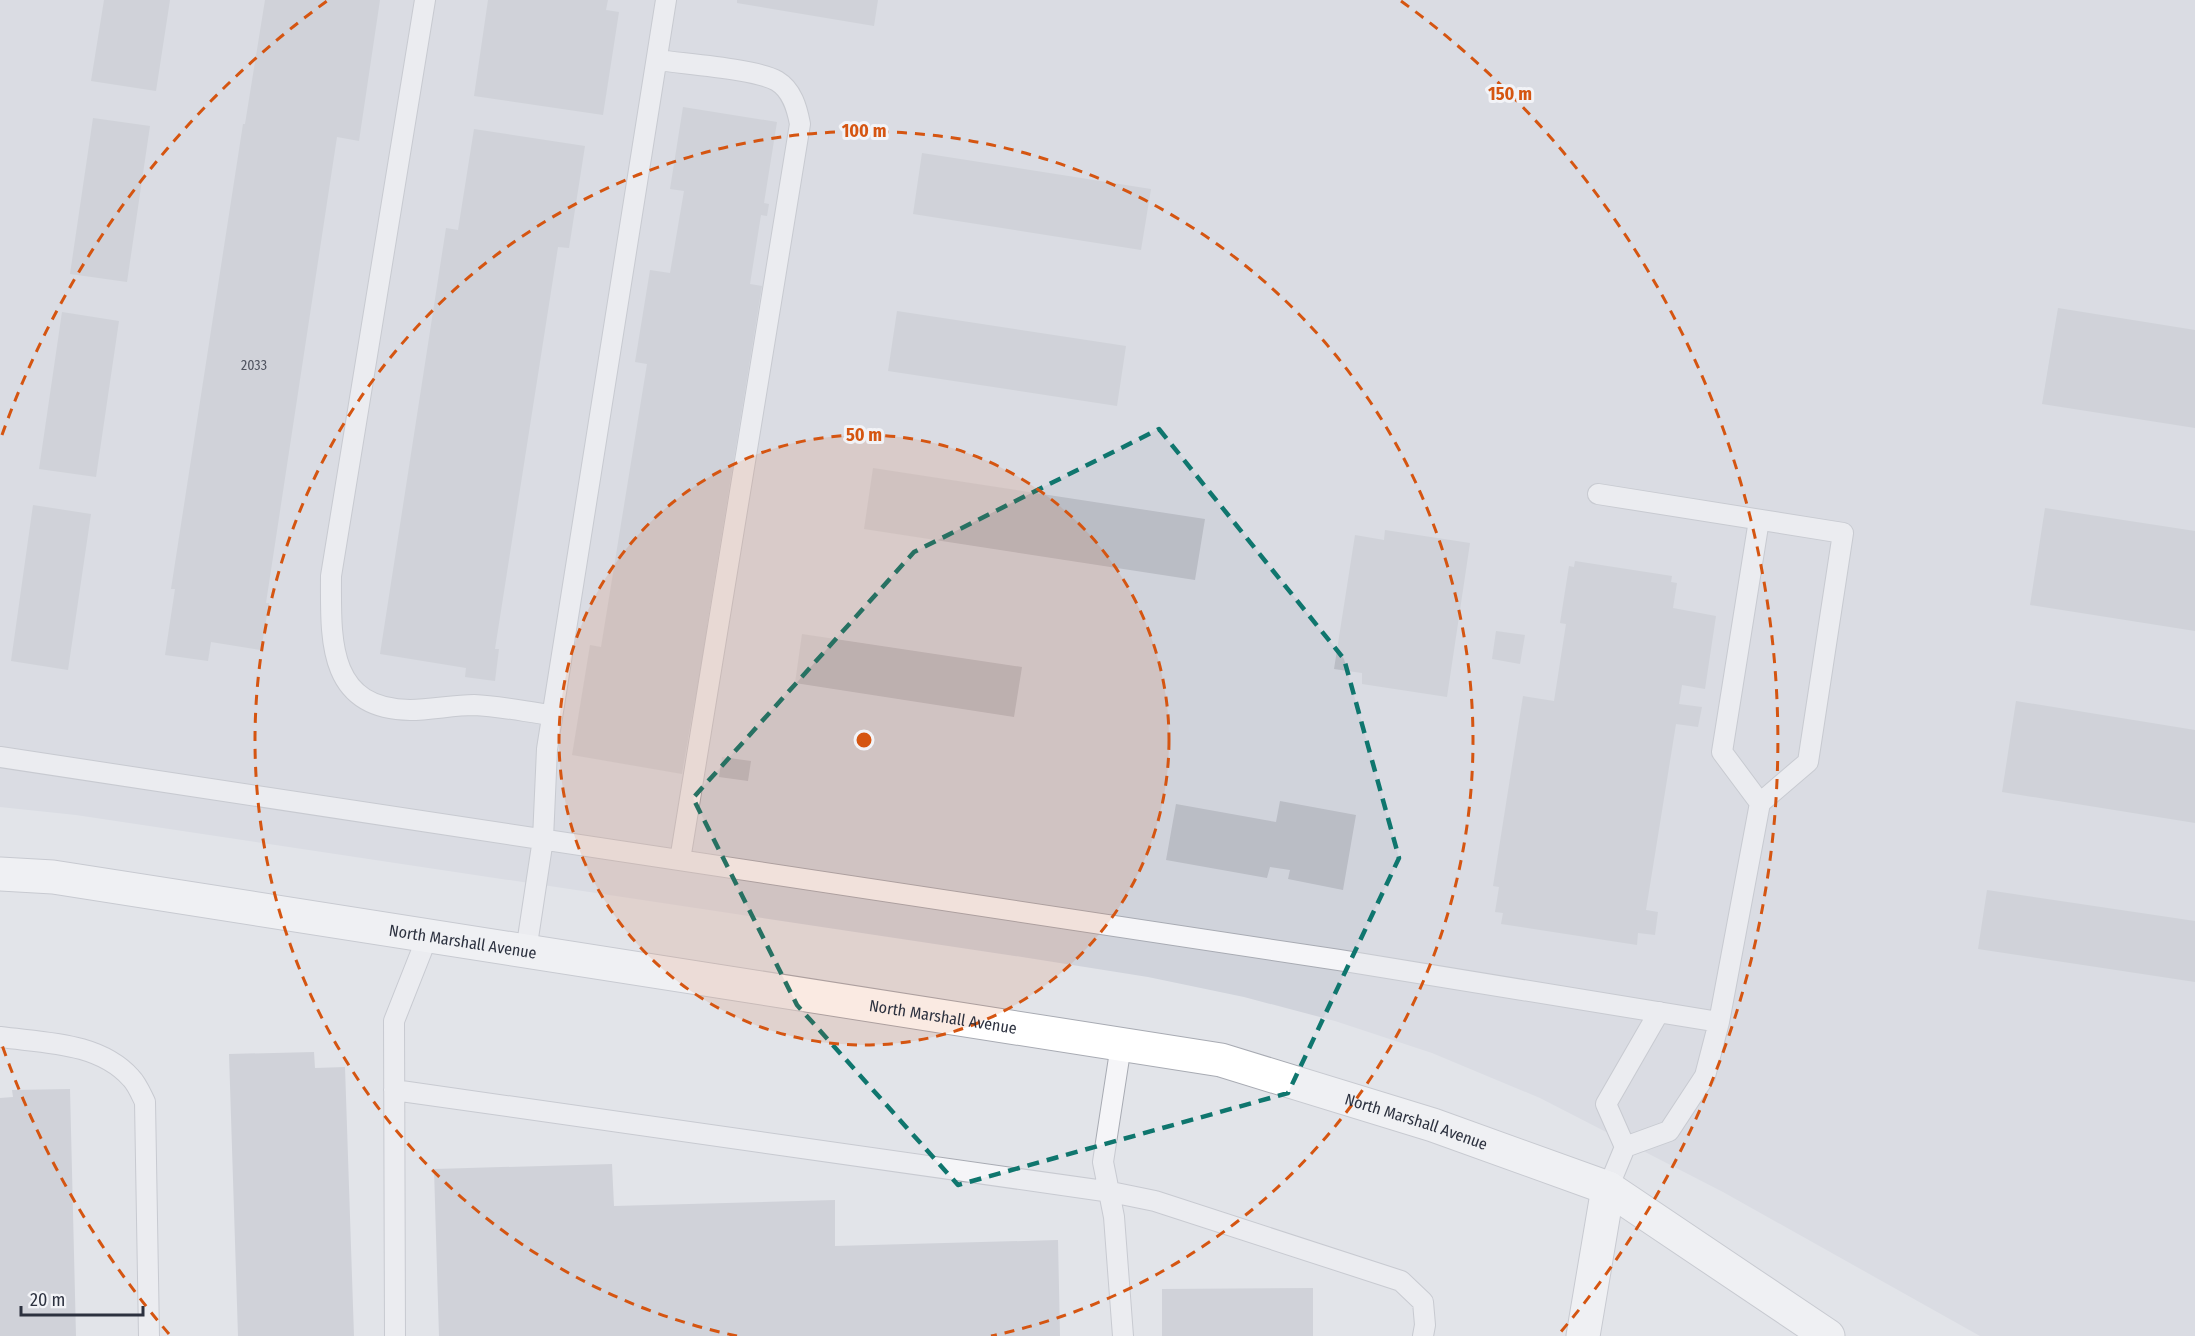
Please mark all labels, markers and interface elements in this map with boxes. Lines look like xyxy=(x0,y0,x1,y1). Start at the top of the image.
text: 150 m xyxy=(1488,83,1532,105)
text: 100 m xyxy=(842,120,886,142)
house number: 2033 xyxy=(241,357,267,374)
text: 50 m xyxy=(846,424,882,446)
centre of rings xyxy=(854,730,874,750)
street label: North Marshall Avenue xyxy=(388,920,538,962)
street label: North Marshall Avenue xyxy=(868,996,1018,1037)
street label: North Marshall Avenue xyxy=(1343,1089,1490,1153)
scale bar xyxy=(21,1279,142,1317)
text: 20 m xyxy=(30,1289,65,1311)

